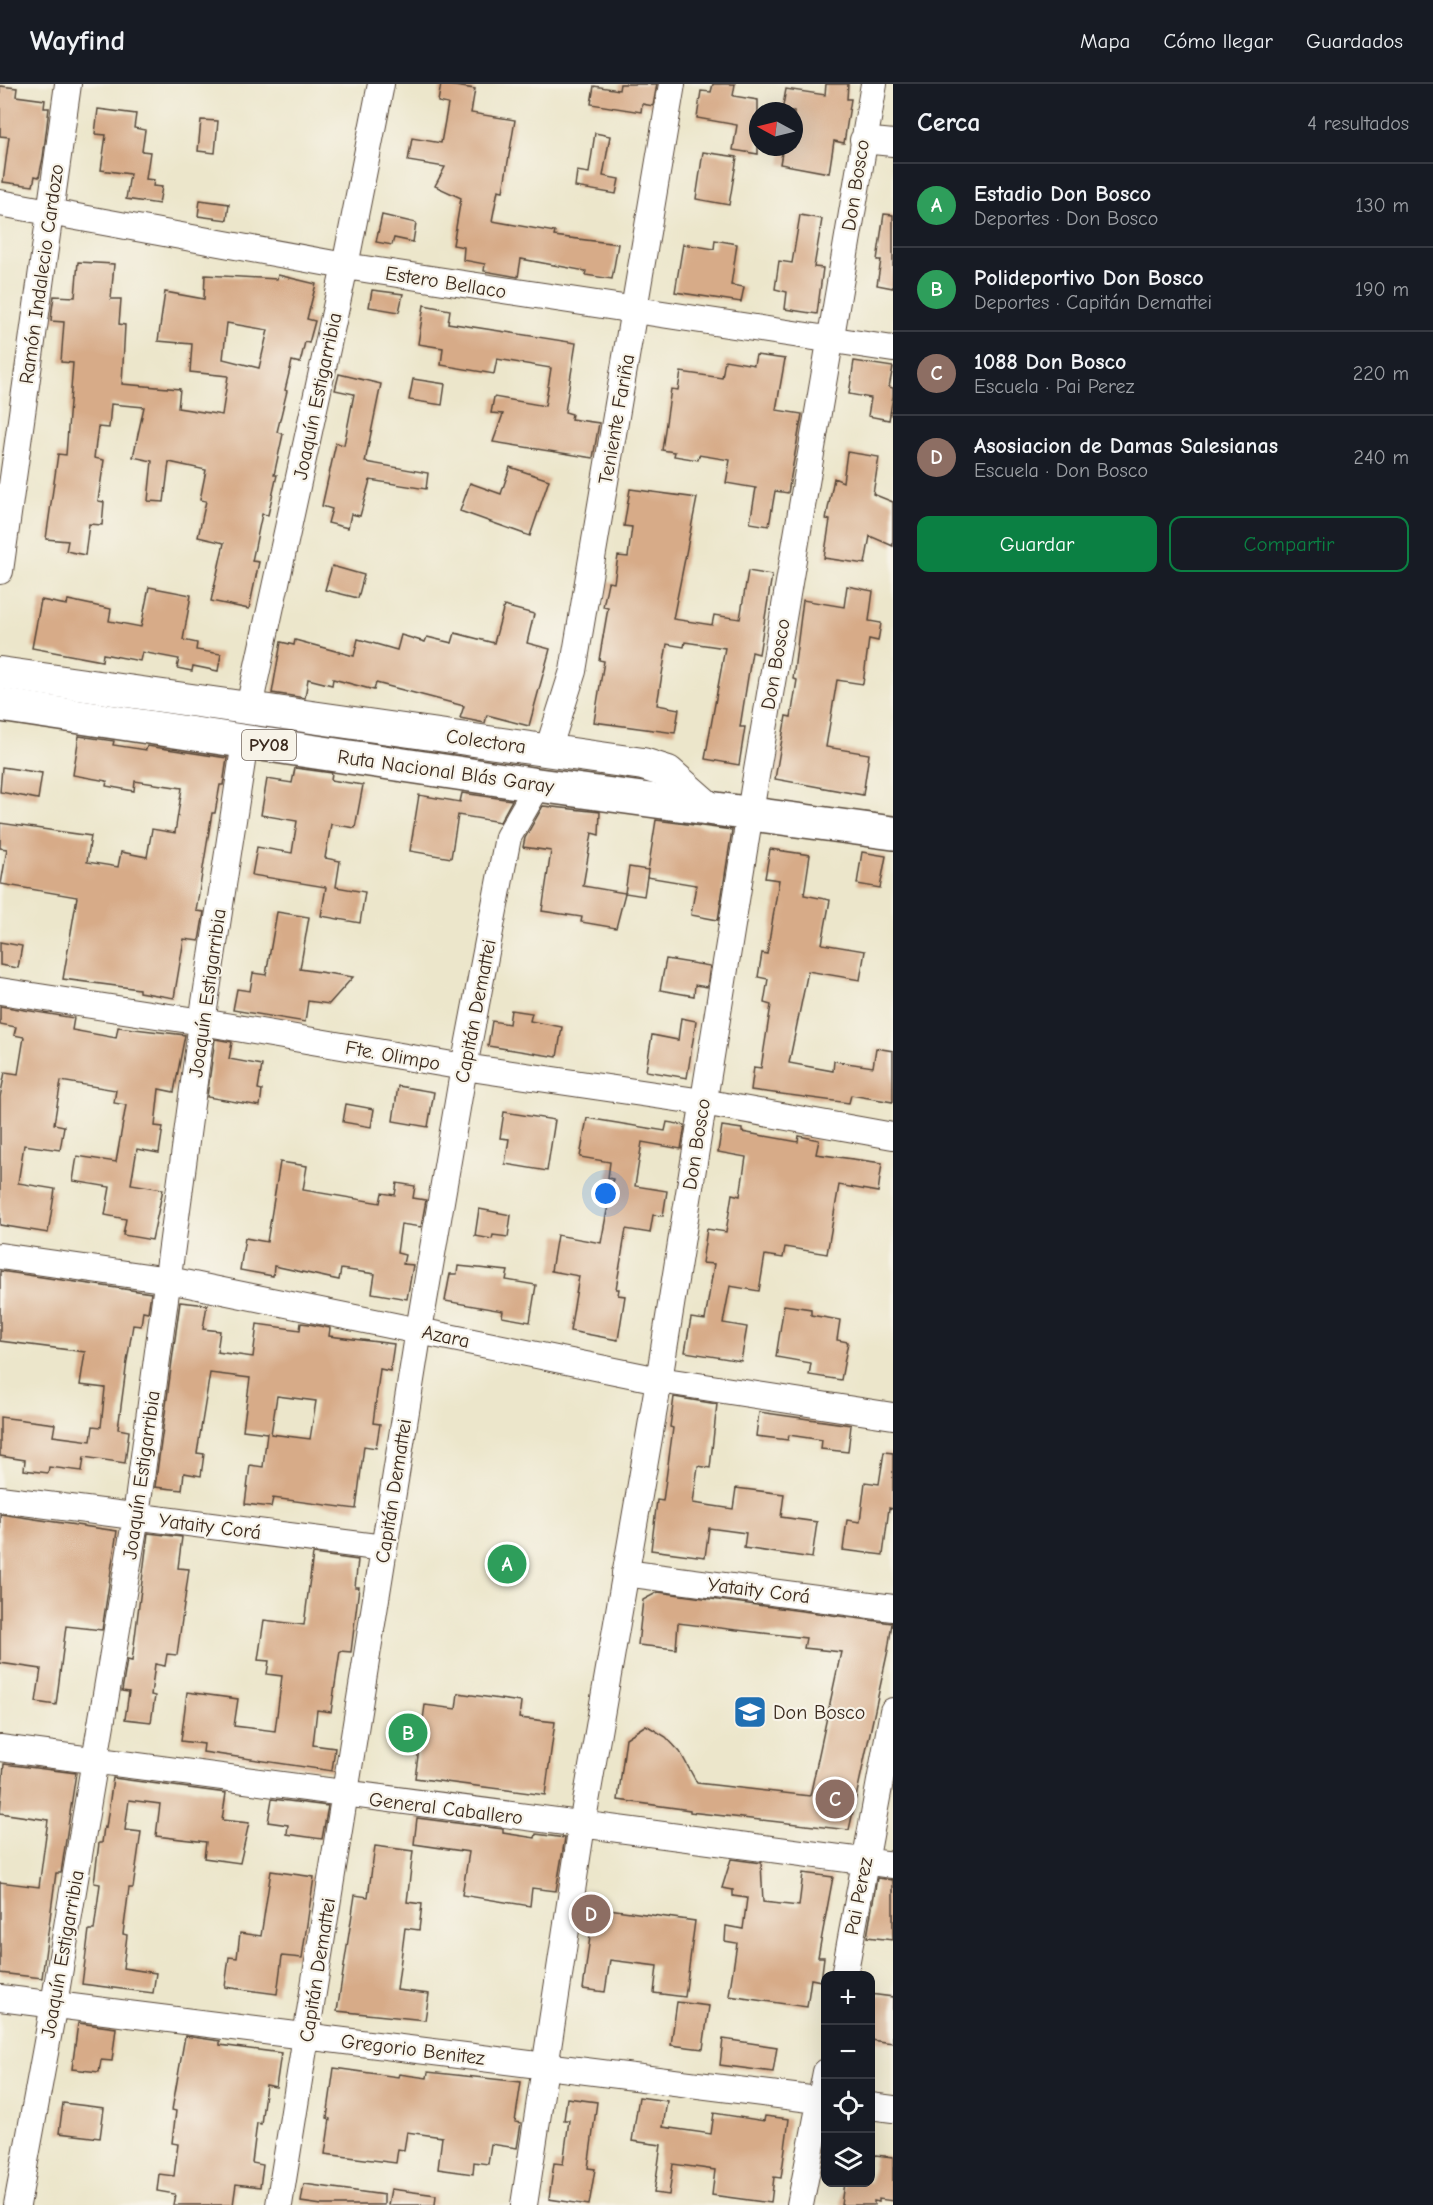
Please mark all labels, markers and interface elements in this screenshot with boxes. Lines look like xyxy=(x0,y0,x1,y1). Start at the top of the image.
text: Wayfind xyxy=(30,25,125,57)
text: Mapa xyxy=(1080,29,1130,53)
text: Cómo llegar xyxy=(1163,29,1273,53)
text: Guardados xyxy=(1306,29,1403,53)
north arrow xyxy=(749,102,803,156)
text: Cerca xyxy=(917,108,981,138)
text: 4 resultados xyxy=(1307,112,1409,135)
street label: Don Bosco xyxy=(837,138,874,232)
street label: Ramón Indalecio Cardozo xyxy=(15,163,68,386)
text: Estadio Don Bosco xyxy=(974,181,1151,207)
text: A xyxy=(931,194,942,217)
text: 130 m xyxy=(1356,194,1409,217)
text: Deportes · Don Bosco xyxy=(974,207,1158,230)
street label: Estero Bellaco xyxy=(384,262,508,303)
text: Polideportivo Don Bosco xyxy=(974,265,1204,291)
text: B xyxy=(930,278,943,301)
text: 190 m xyxy=(1355,278,1409,301)
text: Deportes · Capitán Demattei xyxy=(974,291,1212,314)
street label: Joaquín Estigarribia xyxy=(289,310,346,482)
text: 1088 Don Bosco xyxy=(974,349,1126,375)
street label: Teniente Fariña xyxy=(594,352,639,486)
text: C xyxy=(930,362,943,385)
text: 220 m xyxy=(1353,362,1409,385)
text: Escuela · Pai Perez xyxy=(974,375,1134,398)
text: Asosiacion de Damas Salesianas xyxy=(974,433,1278,459)
text: D xyxy=(930,446,943,469)
text: 240 m xyxy=(1354,446,1409,469)
text: Escuela · Don Bosco xyxy=(974,459,1148,482)
button: Guardar xyxy=(917,516,1157,572)
button: Compartir xyxy=(1169,516,1409,572)
street label: Don Bosco xyxy=(756,617,795,712)
street label: Colectora xyxy=(444,725,527,758)
road number: PY08 xyxy=(242,730,296,760)
street label: Ruta Nacional Blás Garay xyxy=(336,745,556,798)
street label: Joaquín Estigarribia xyxy=(184,907,231,1079)
street label: Capitán Demattei xyxy=(450,937,501,1085)
street label: Fte. Olimpo xyxy=(344,1036,442,1075)
street label: Don Bosco xyxy=(678,1097,715,1191)
your location xyxy=(591,1179,620,1208)
street label: Azara xyxy=(420,1320,472,1353)
street label: Joaquín Estigarribia xyxy=(118,1389,165,1561)
street label: Capitán Demattei xyxy=(371,1417,416,1565)
street label: Yataity Corá xyxy=(157,1509,262,1544)
pin: A xyxy=(488,1542,526,1586)
street label: Yataity Corá xyxy=(706,1573,811,1608)
school or university icon: Don Bosco xyxy=(732,1694,768,1730)
place label: Don Bosco xyxy=(773,1701,865,1724)
pin: B xyxy=(388,1710,428,1756)
pin: C xyxy=(816,1776,854,1822)
street label: General Caballero xyxy=(368,1788,524,1829)
street label: Pai Perez xyxy=(840,1855,877,1937)
street label: Joaquín Estigarribia xyxy=(36,1868,89,2040)
pin: D xyxy=(572,1892,610,1936)
street label: Capitán Demattei xyxy=(295,1896,340,2044)
map controls xyxy=(821,1971,875,2187)
button: + xyxy=(821,1971,875,2025)
button: − xyxy=(821,2025,875,2079)
street label: Gregorio Benitez xyxy=(340,2029,486,2070)
button: locate xyxy=(821,2079,875,2133)
button: layers xyxy=(821,2133,875,2187)

